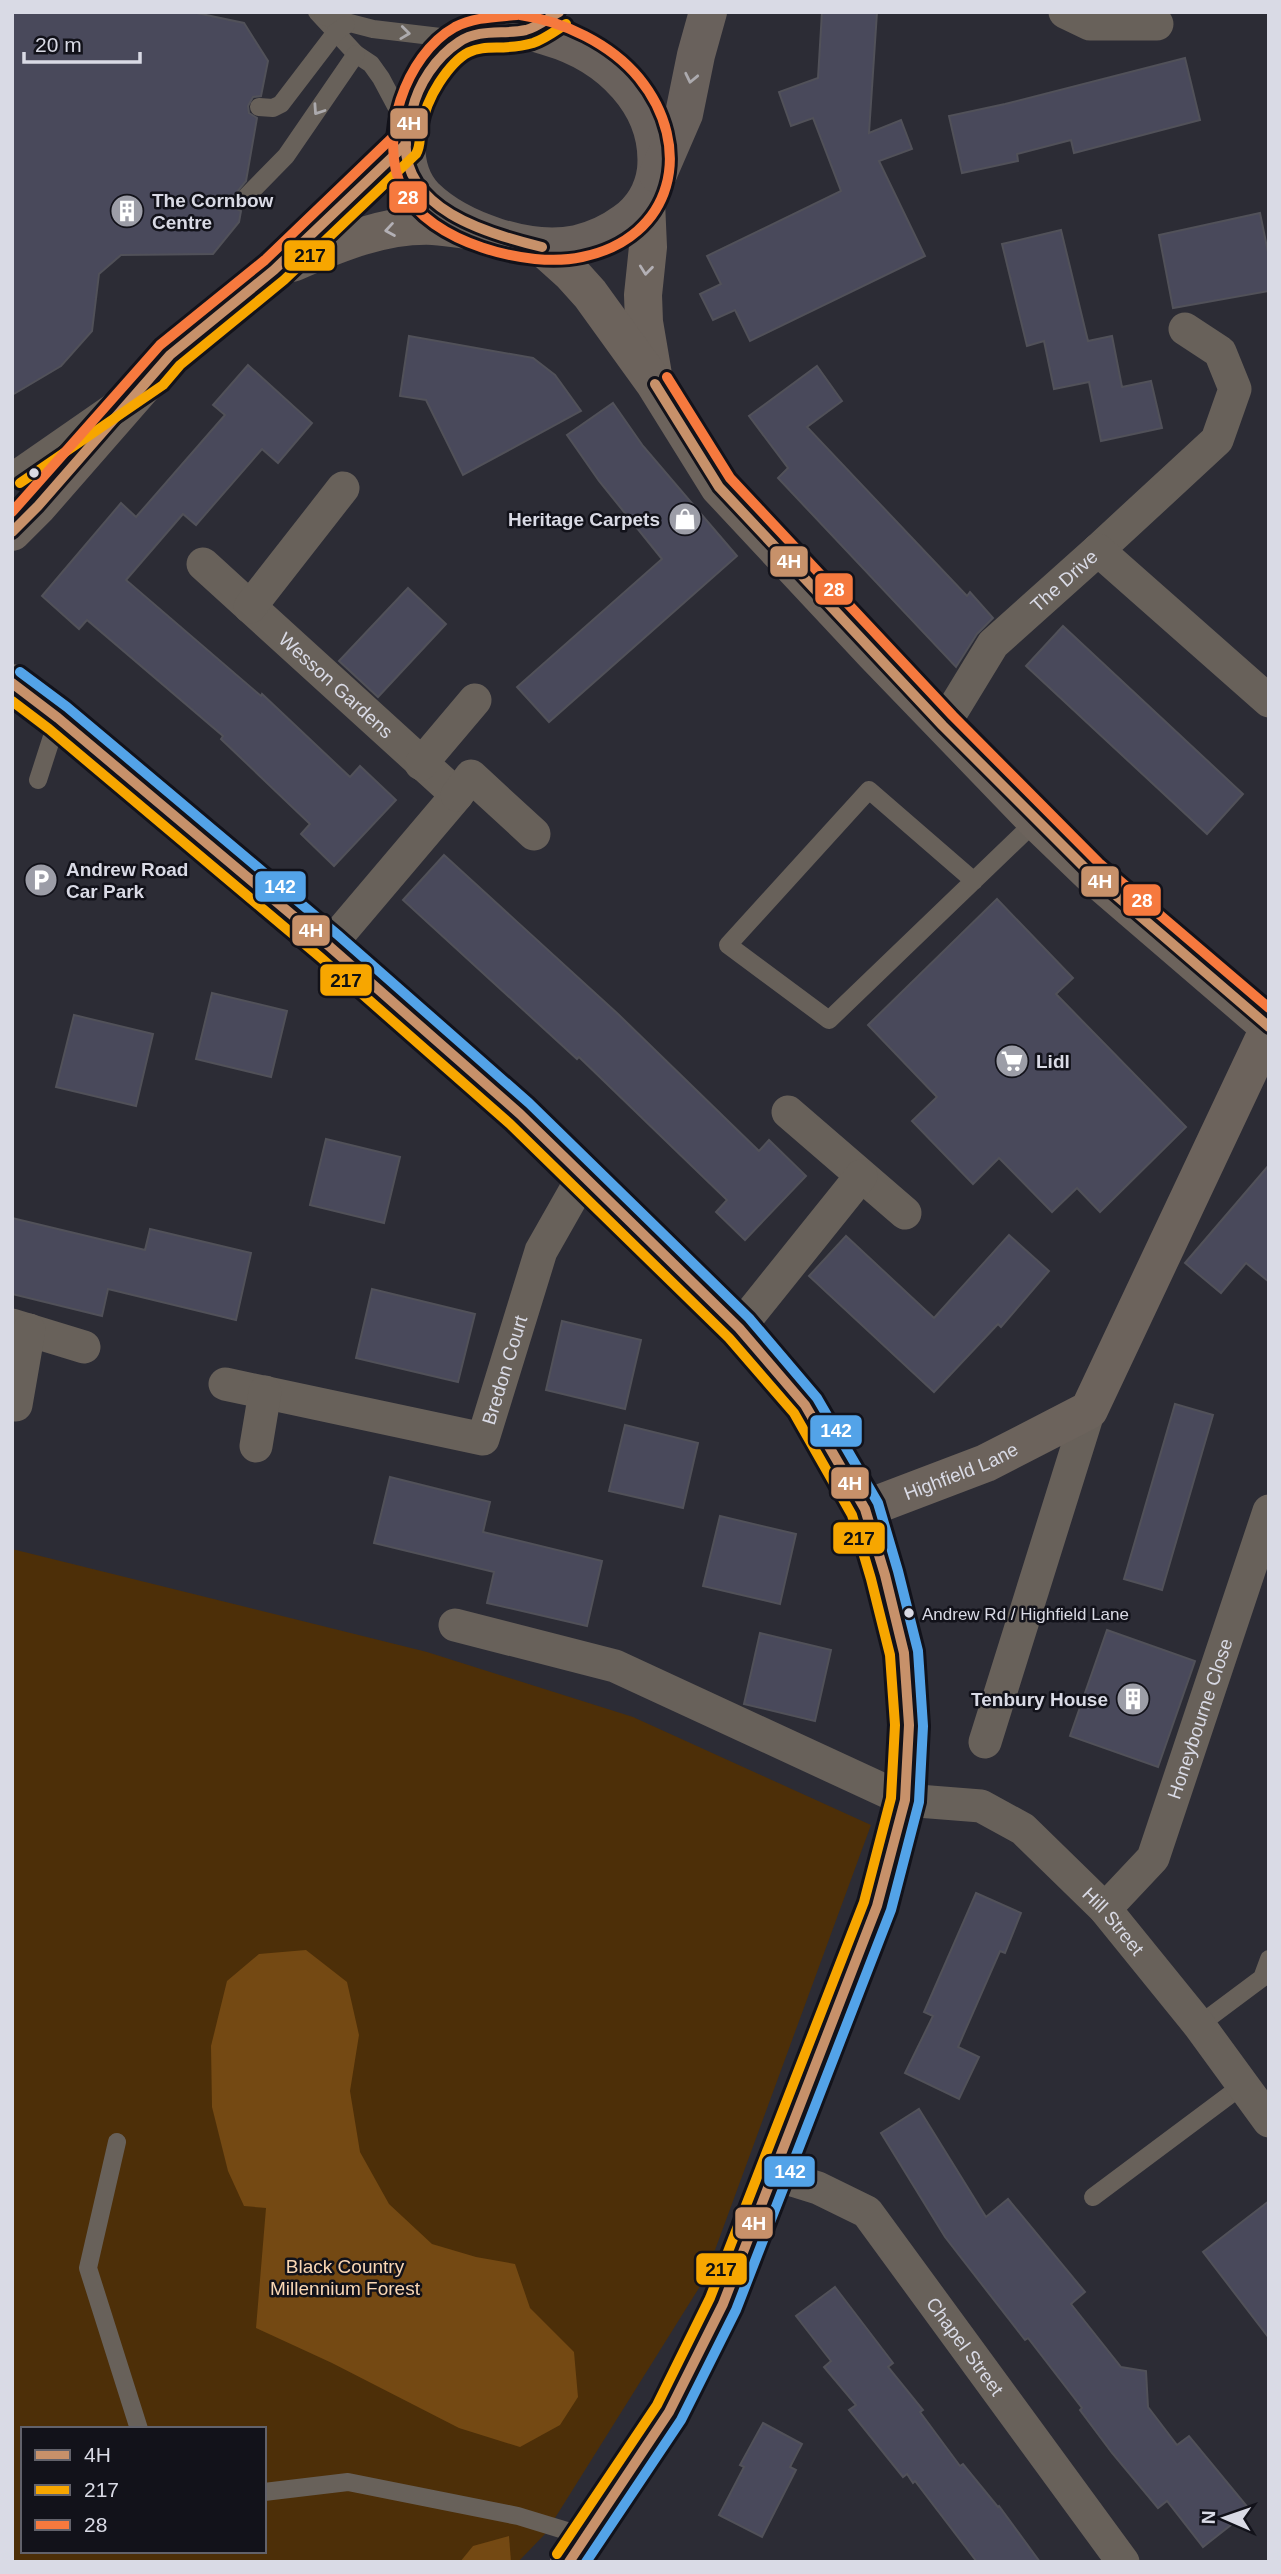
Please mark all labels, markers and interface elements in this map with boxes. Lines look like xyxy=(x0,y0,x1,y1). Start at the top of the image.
scale bar xyxy=(24,21,140,65)
one-way arrow xyxy=(399,25,411,40)
text: 20 m xyxy=(35,33,82,56)
one-way arrow xyxy=(684,72,699,84)
one-way arrow xyxy=(314,102,326,115)
line badge: 4H xyxy=(389,107,429,140)
text: 4H xyxy=(397,113,421,134)
line badge: 28 xyxy=(388,180,428,214)
text: 28 xyxy=(397,187,419,208)
place label: The Cornbow Centre xyxy=(152,190,274,233)
building icon: The Cornbow Centre xyxy=(108,192,146,230)
one-way arrow xyxy=(384,222,396,237)
line badge: 217 xyxy=(283,239,336,272)
text: 217 xyxy=(294,245,326,266)
one-way arrow xyxy=(639,265,654,276)
unlabelled marker xyxy=(27,466,41,480)
shop icon: Heritage Carpets xyxy=(666,500,704,538)
place label: Heritage Carpets xyxy=(508,509,660,530)
line badge: 4H xyxy=(769,545,809,578)
street label: The Drive xyxy=(1026,546,1102,616)
text: 4H xyxy=(777,551,801,572)
line badge: 28 xyxy=(814,572,854,606)
text: 28 xyxy=(823,579,845,600)
street label: Wesson Gardens xyxy=(275,628,397,743)
place label: Andrew Road Car Park xyxy=(66,859,188,902)
parking icon: Andrew Road Car Park xyxy=(22,861,60,899)
line badge: 4H xyxy=(1080,865,1120,898)
line badge: 142 xyxy=(254,870,307,903)
text: 4H xyxy=(1088,871,1112,892)
text: 142 xyxy=(264,876,296,897)
line badge: 28 xyxy=(1122,883,1162,917)
text: 28 xyxy=(1131,890,1153,911)
line badge: 4H xyxy=(291,914,331,947)
text: 4H xyxy=(299,920,323,941)
line badge: 217 xyxy=(319,963,373,997)
text: 217 xyxy=(330,970,362,991)
supermarket icon: Lidl xyxy=(993,1042,1031,1080)
place label: Lidl xyxy=(1036,1051,1070,1072)
street label: Bredon Court xyxy=(478,1312,532,1427)
line badge: 142 xyxy=(809,1414,863,1448)
text: 142 xyxy=(820,1420,852,1441)
street label: Highfield Lane xyxy=(901,1438,1022,1504)
line badge: 4H xyxy=(830,1466,870,1500)
text: 4H xyxy=(838,1473,862,1494)
line badge: 217 xyxy=(832,1521,886,1555)
text: 217 xyxy=(843,1528,875,1549)
place label: Andrew Rd / Highfield Lane xyxy=(922,1605,1129,1624)
marker: Andrew Rd / Highfield Lane xyxy=(902,1606,916,1620)
street label: Honeybourne Close xyxy=(1163,1636,1237,1802)
building icon: Tenbury House xyxy=(1114,1680,1152,1718)
place label: Tenbury House xyxy=(971,1689,1108,1710)
street label: Hill Street xyxy=(1078,1883,1148,1960)
line badge: 142 xyxy=(763,2155,816,2188)
text: 142 xyxy=(774,2161,806,2182)
line badge: 4H xyxy=(734,2206,774,2240)
text: 4H xyxy=(742,2213,766,2234)
line badge: 217 xyxy=(695,2252,748,2286)
park label: Black Country Millennium Forest xyxy=(270,2256,421,2299)
text: 217 xyxy=(705,2259,737,2280)
street label: Chapel Street xyxy=(922,2293,1008,2400)
legend xyxy=(21,2427,266,2553)
text: 4H xyxy=(84,2443,111,2466)
text: 217 xyxy=(84,2478,119,2501)
north arrow xyxy=(1190,2483,1260,2553)
text: N xyxy=(1198,2510,1219,2525)
text: 28 xyxy=(84,2513,107,2536)

